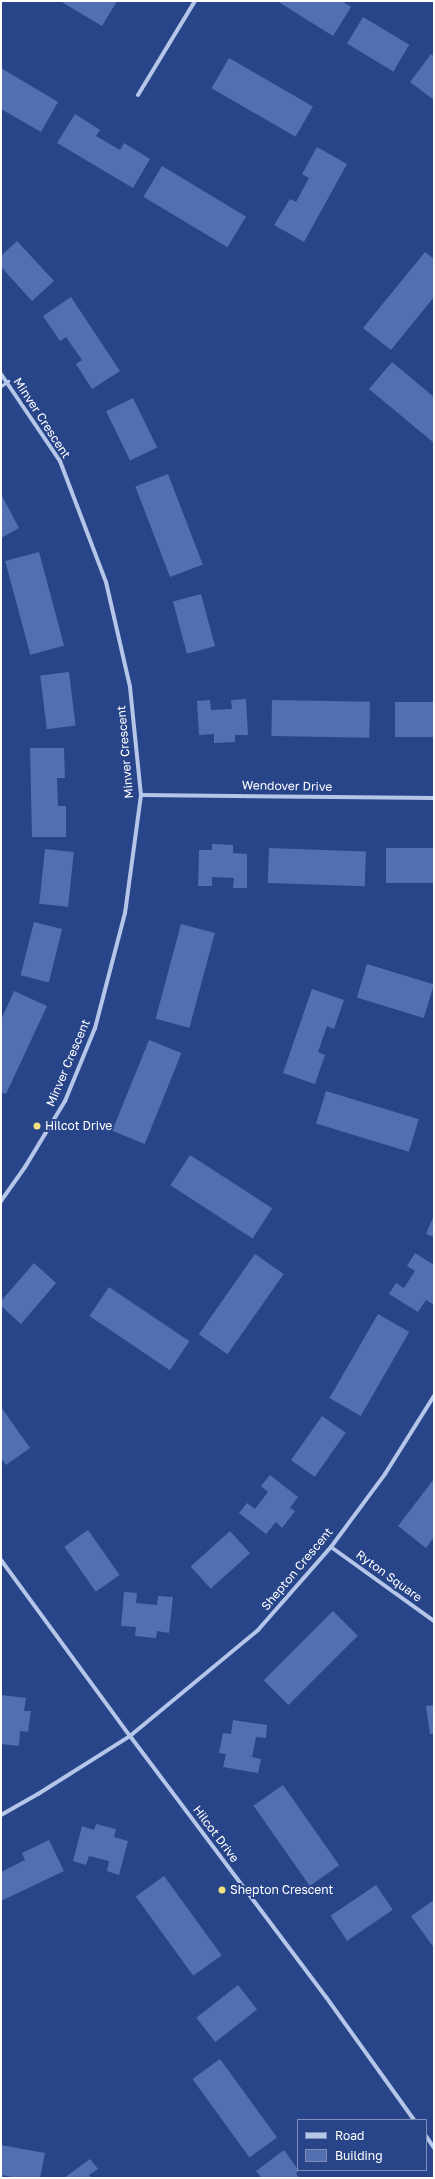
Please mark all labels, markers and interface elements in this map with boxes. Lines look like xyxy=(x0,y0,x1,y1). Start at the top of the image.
street label: Minver Crescent xyxy=(11,375,73,461)
street label: Minver Crescent xyxy=(114,705,136,799)
street label: Wendover Drive xyxy=(242,778,332,794)
street label: Minver Crescent xyxy=(43,1017,93,1109)
place label: Hilcot Drive xyxy=(45,1119,112,1133)
marker: Hilcot Drive xyxy=(32,1121,42,1131)
street label: Shepton Crescent xyxy=(258,1525,336,1613)
street label: Ryton Square xyxy=(353,1547,425,1605)
street label: Hilcot Drive xyxy=(190,1803,242,1865)
place label: Shepton Crescent xyxy=(230,1883,333,1897)
marker: Shepton Crescent xyxy=(217,1885,227,1895)
legend xyxy=(297,2119,427,2171)
text: Road xyxy=(335,2128,364,2143)
text: Building xyxy=(335,2148,383,2163)

